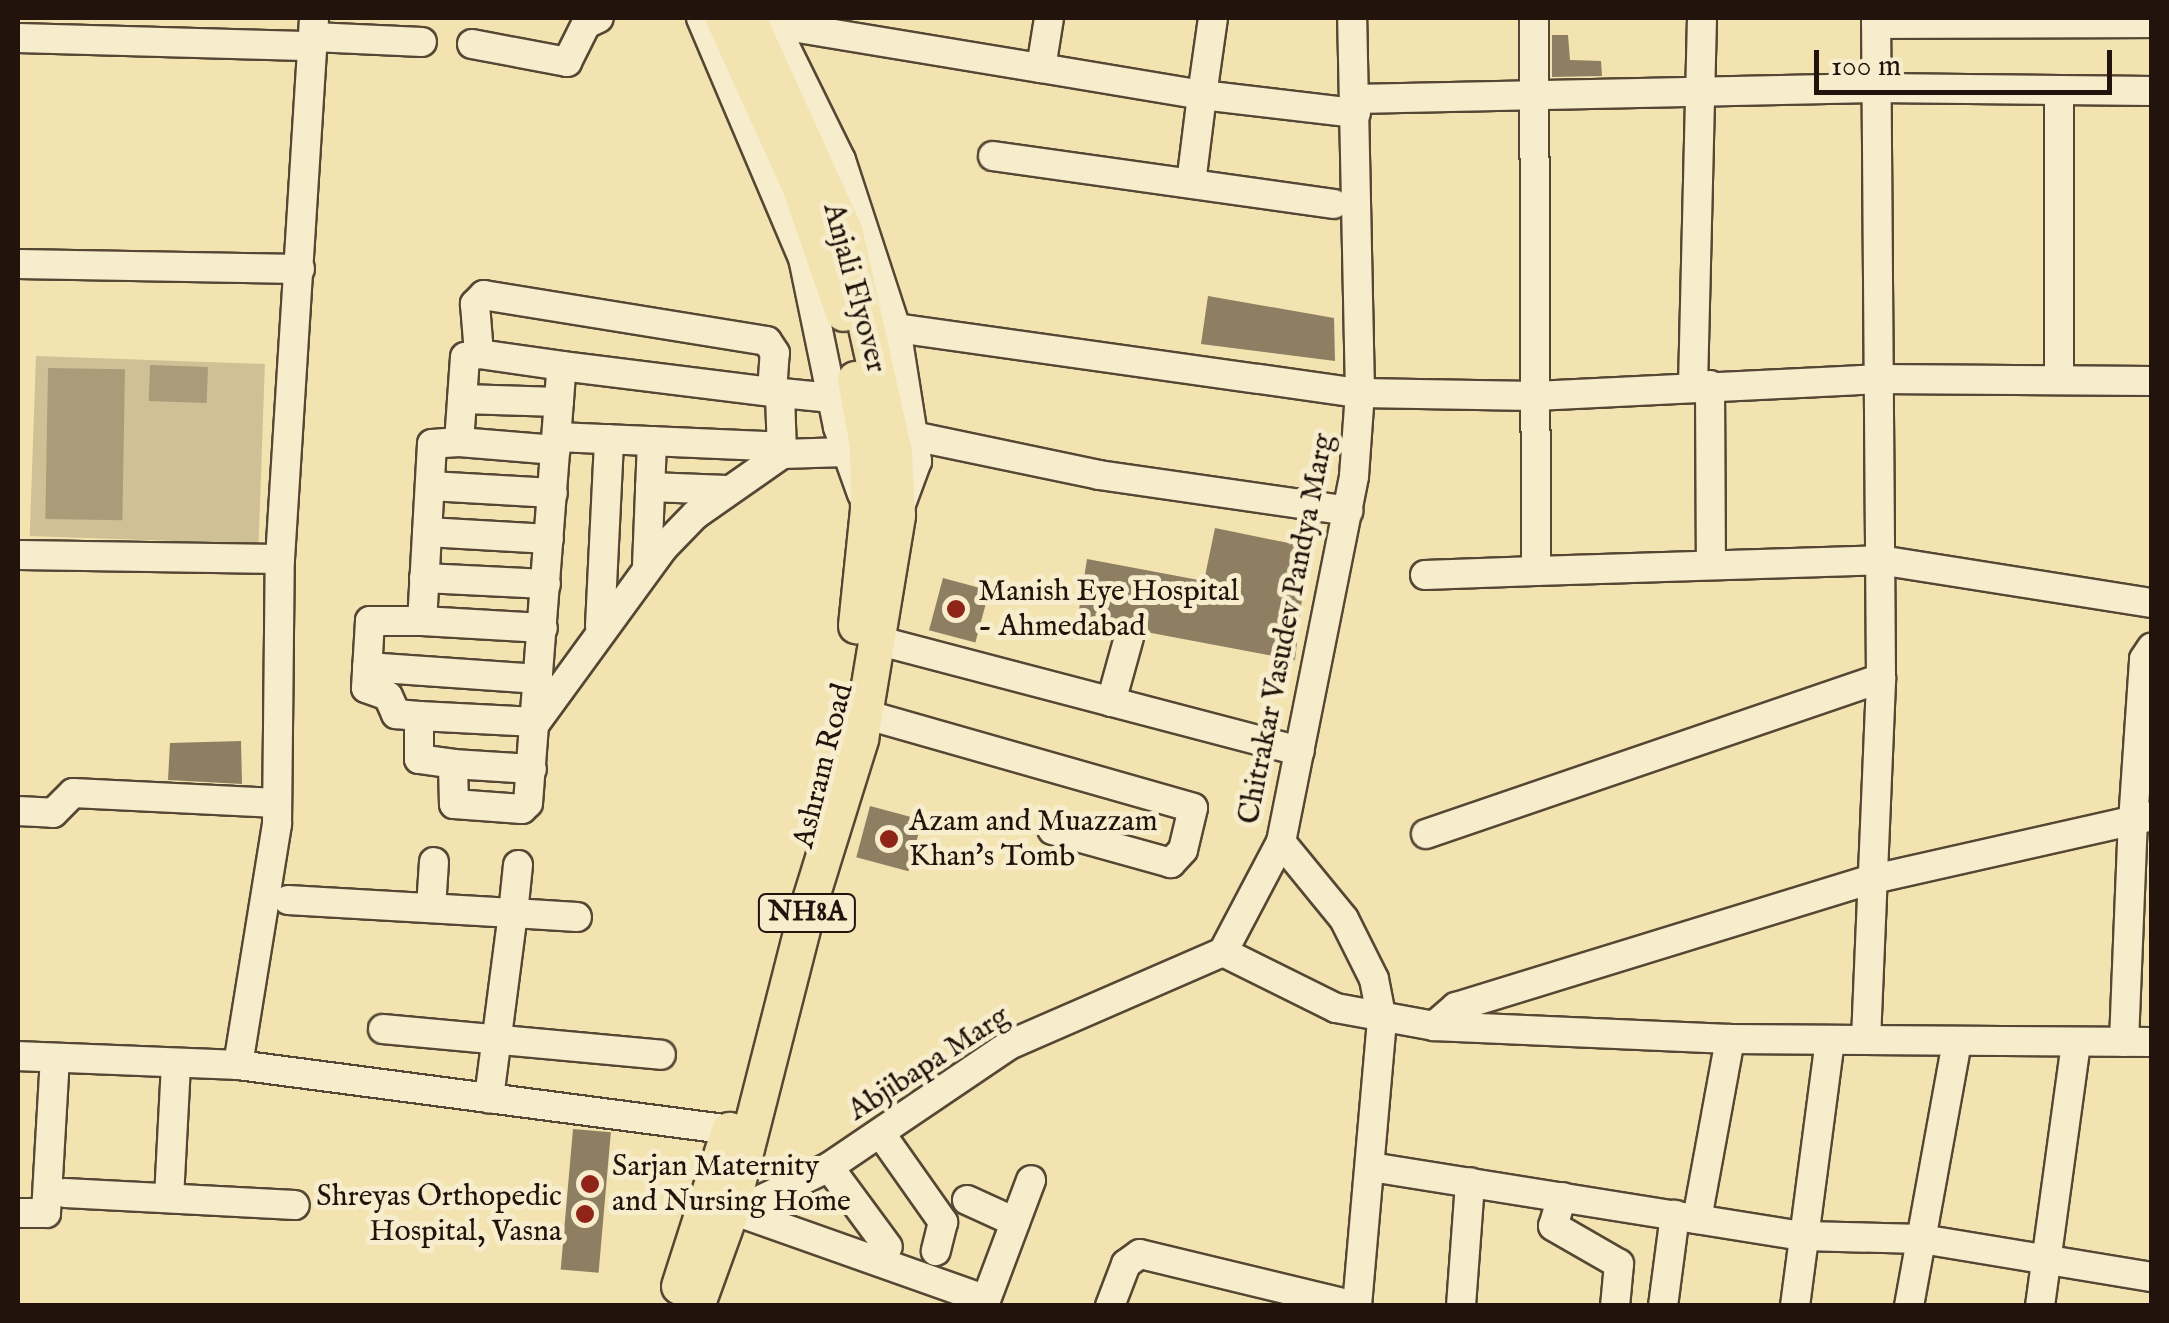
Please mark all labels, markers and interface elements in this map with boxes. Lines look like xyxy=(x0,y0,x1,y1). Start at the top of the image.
scale bar xyxy=(1819,30,2116,92)
text: 100 m xyxy=(1831,48,1901,86)
street label: Anjali Flyover xyxy=(814,199,894,377)
street label: Chitrakar Vasudev Pandya Marg xyxy=(1231,431,1343,827)
place label: Manish Eye Hospital - Ahmedabad xyxy=(978,574,1239,644)
marker: Manish Eye Hospital - Ahmedabad xyxy=(943,596,969,622)
street label: Ashram Road xyxy=(786,680,862,852)
place label: Azam and Muazzam Khan's Tomb xyxy=(909,804,1158,874)
marker: Azam and Muazzam Khan's Tomb xyxy=(878,828,900,850)
road number: NH8A xyxy=(757,890,857,936)
street label: Abjibapa Marg xyxy=(842,999,1016,1129)
place label: Sarjan Maternity and Nursing Home xyxy=(612,1149,851,1220)
marker: Sarjan Maternity and Nursing Home xyxy=(577,1171,603,1197)
place label: Shreyas Orthopedic Hospital, Vasna xyxy=(316,1179,562,1250)
marker: Shreyas Orthopedic Hospital, Vasna xyxy=(572,1201,598,1227)

